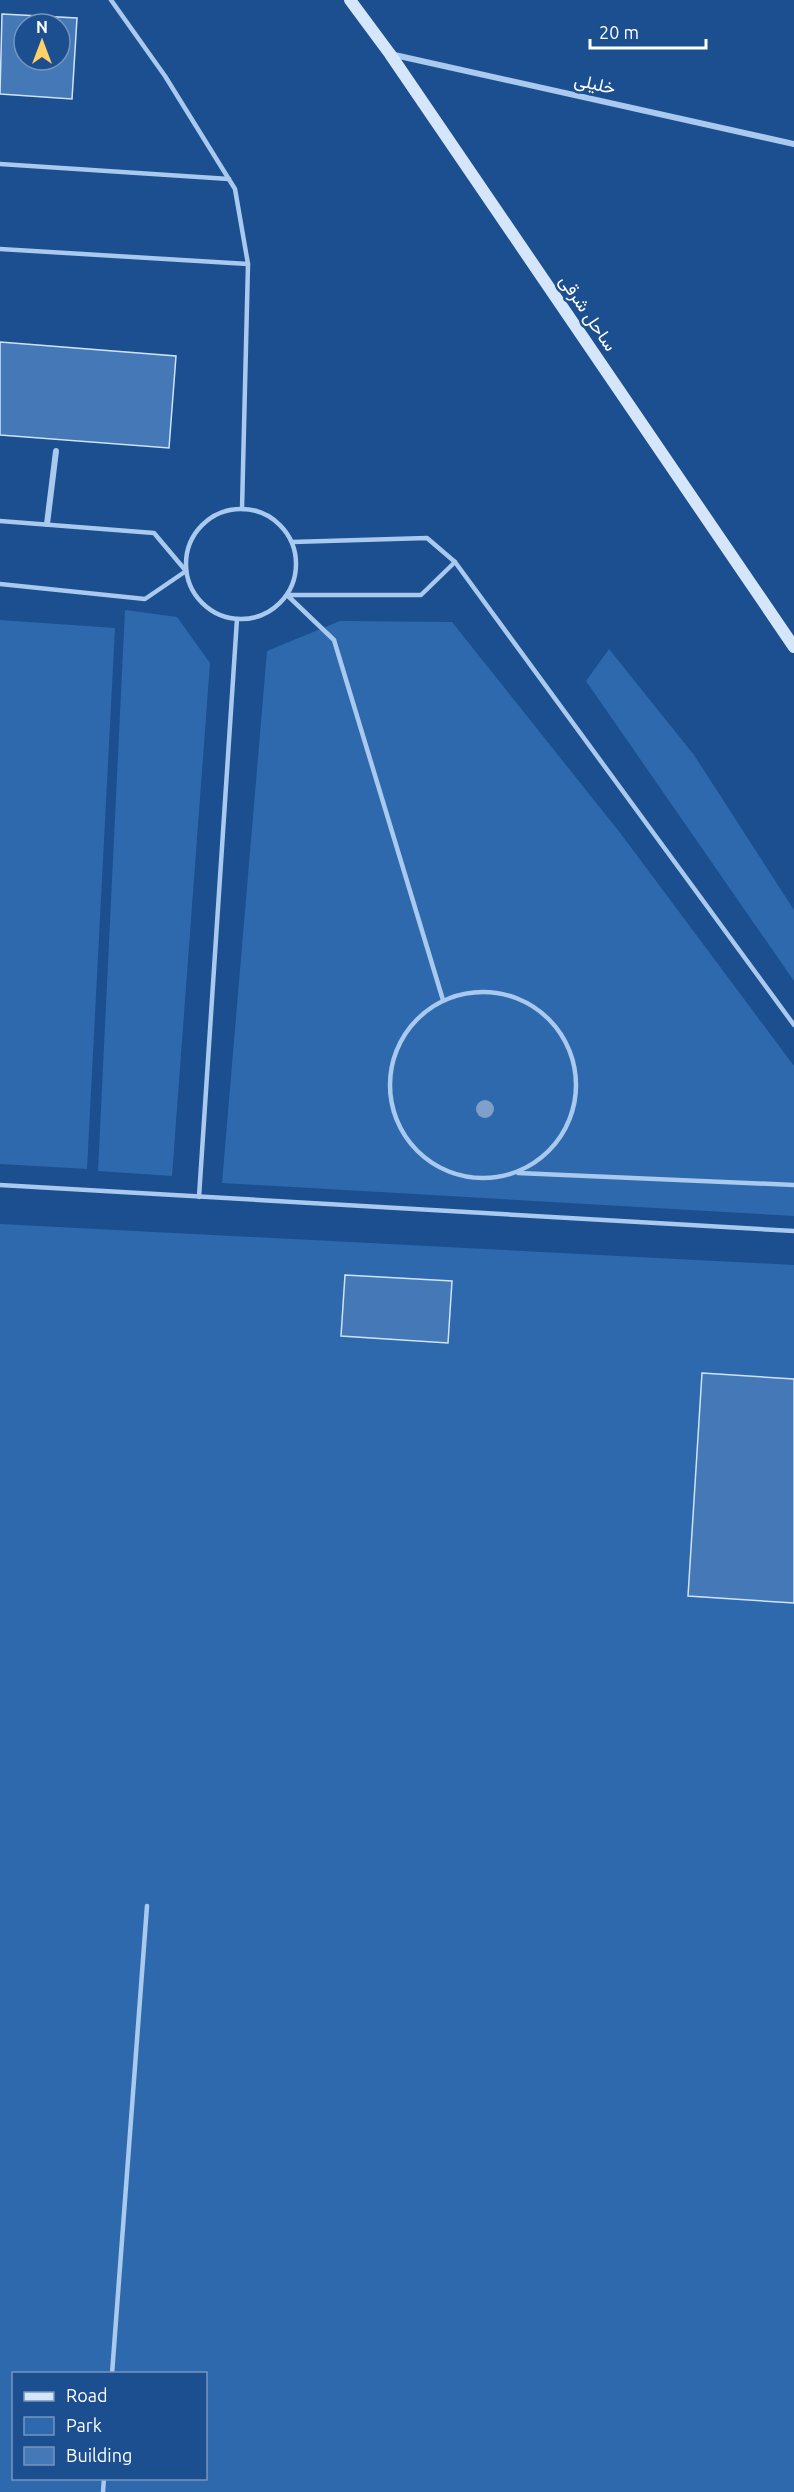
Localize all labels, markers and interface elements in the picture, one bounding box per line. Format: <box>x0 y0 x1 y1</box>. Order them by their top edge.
north arrow <box>12 12 72 72</box>
scale bar <box>590 12 706 50</box>
text: N <box>36 18 48 36</box>
text: 20 m <box>599 22 639 42</box>
street label: خلیلی <box>572 69 618 99</box>
street label: ساحل شرقی <box>555 271 621 355</box>
legend <box>12 2372 207 2480</box>
text: Road <box>66 2385 108 2405</box>
text: Park <box>66 2415 102 2435</box>
text: Building <box>66 2445 132 2465</box>

